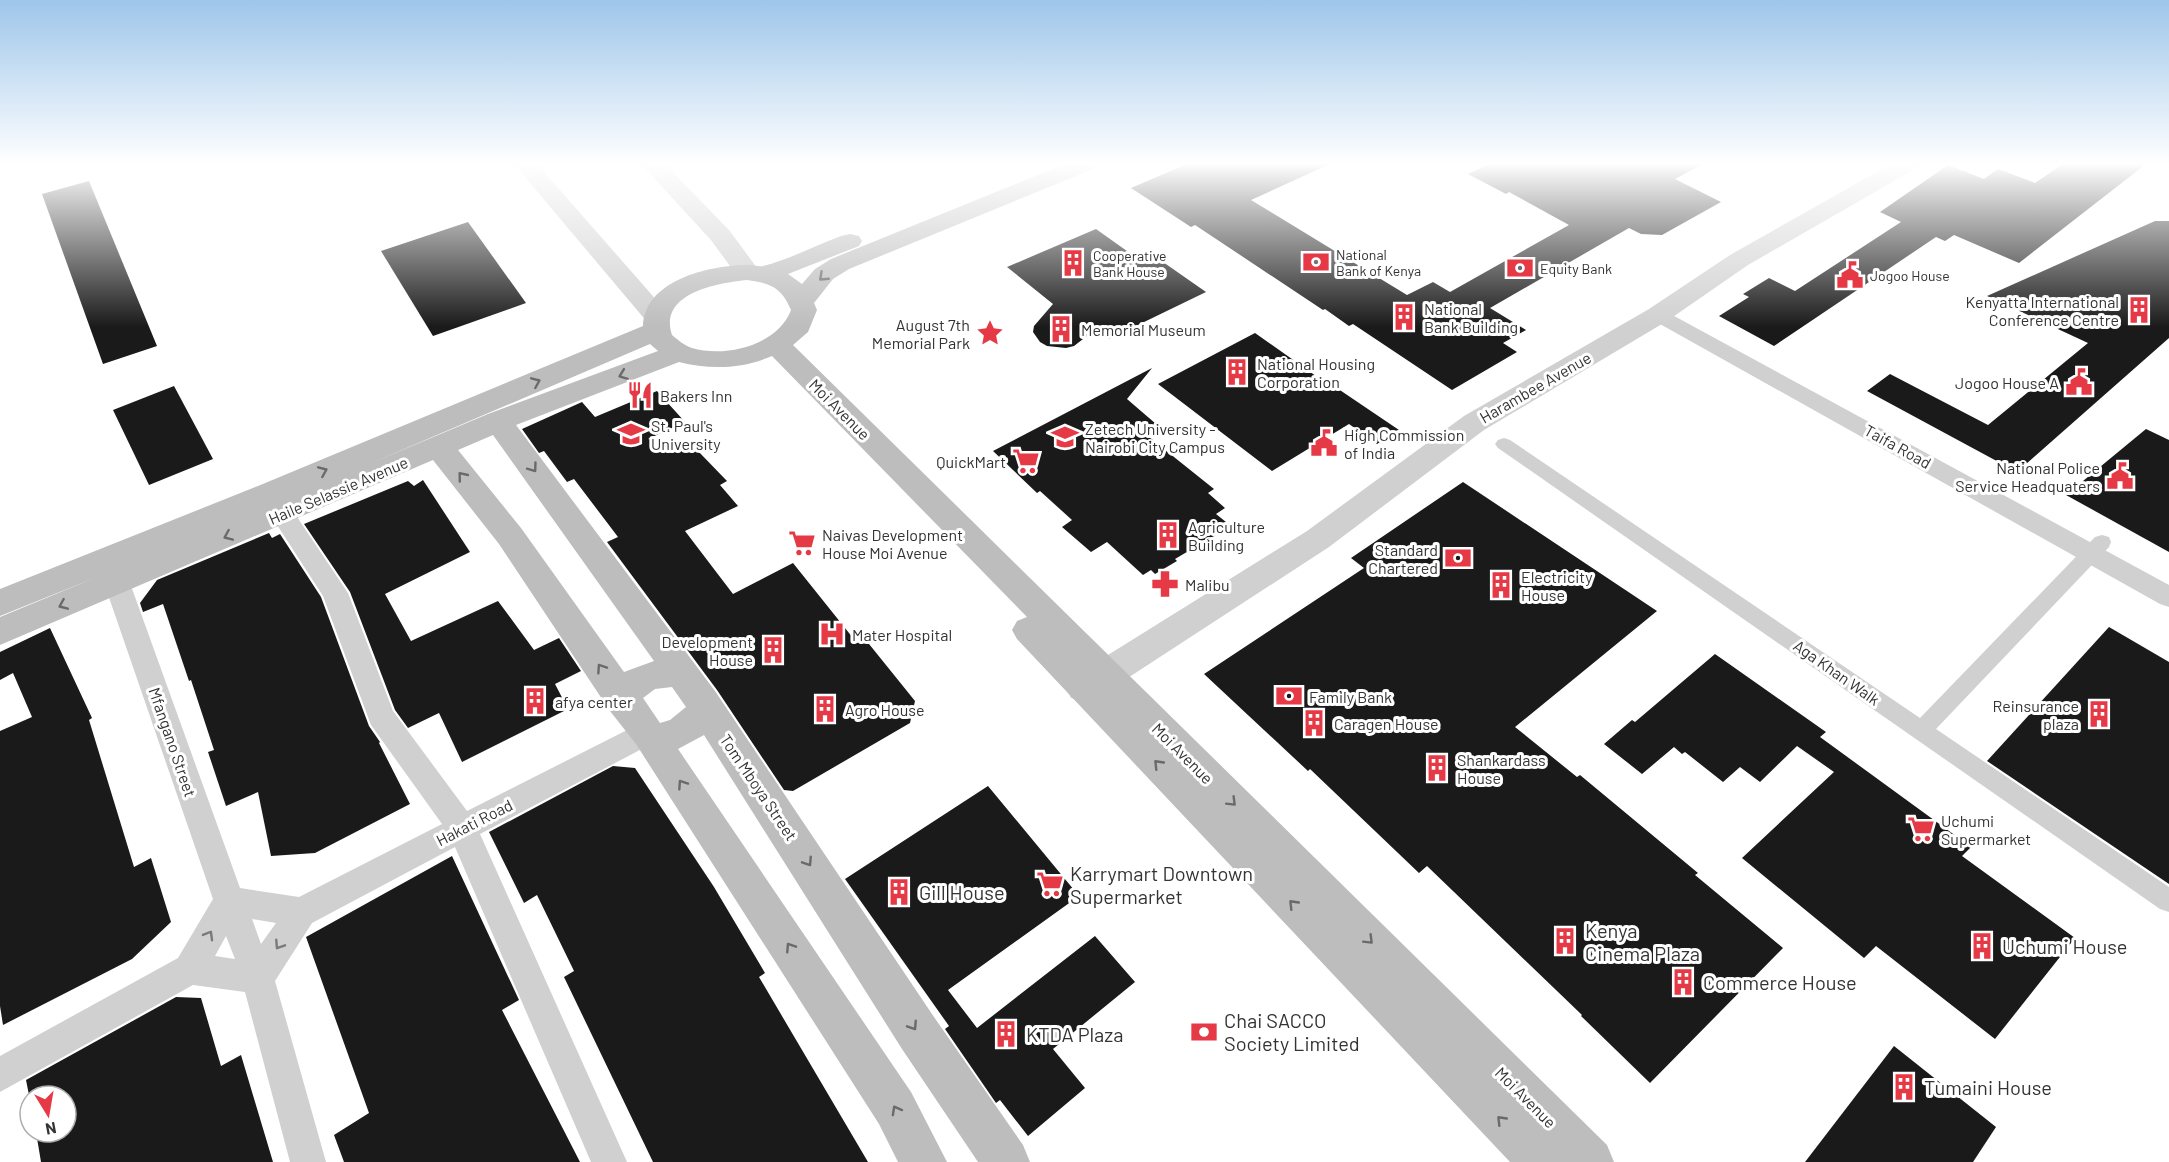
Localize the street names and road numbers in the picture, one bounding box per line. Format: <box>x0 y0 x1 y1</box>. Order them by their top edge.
street label: Harambee Avenue <box>1476 347 1594 427</box>
street label: Moi Avenue <box>806 375 874 443</box>
street label: Taifa Road <box>1861 420 1935 472</box>
street label: Haile Selassie Avenue <box>265 452 411 528</box>
street label: Aga Khan Walk <box>1790 635 1884 709</box>
street label: Mfangano Street <box>145 685 201 799</box>
street label: Moi Avenue <box>1149 719 1217 787</box>
street label: Tom Mboya Street <box>716 730 802 844</box>
street label: Hakati Road <box>433 795 515 849</box>
street label: Moi Avenue <box>1492 1063 1560 1131</box>

